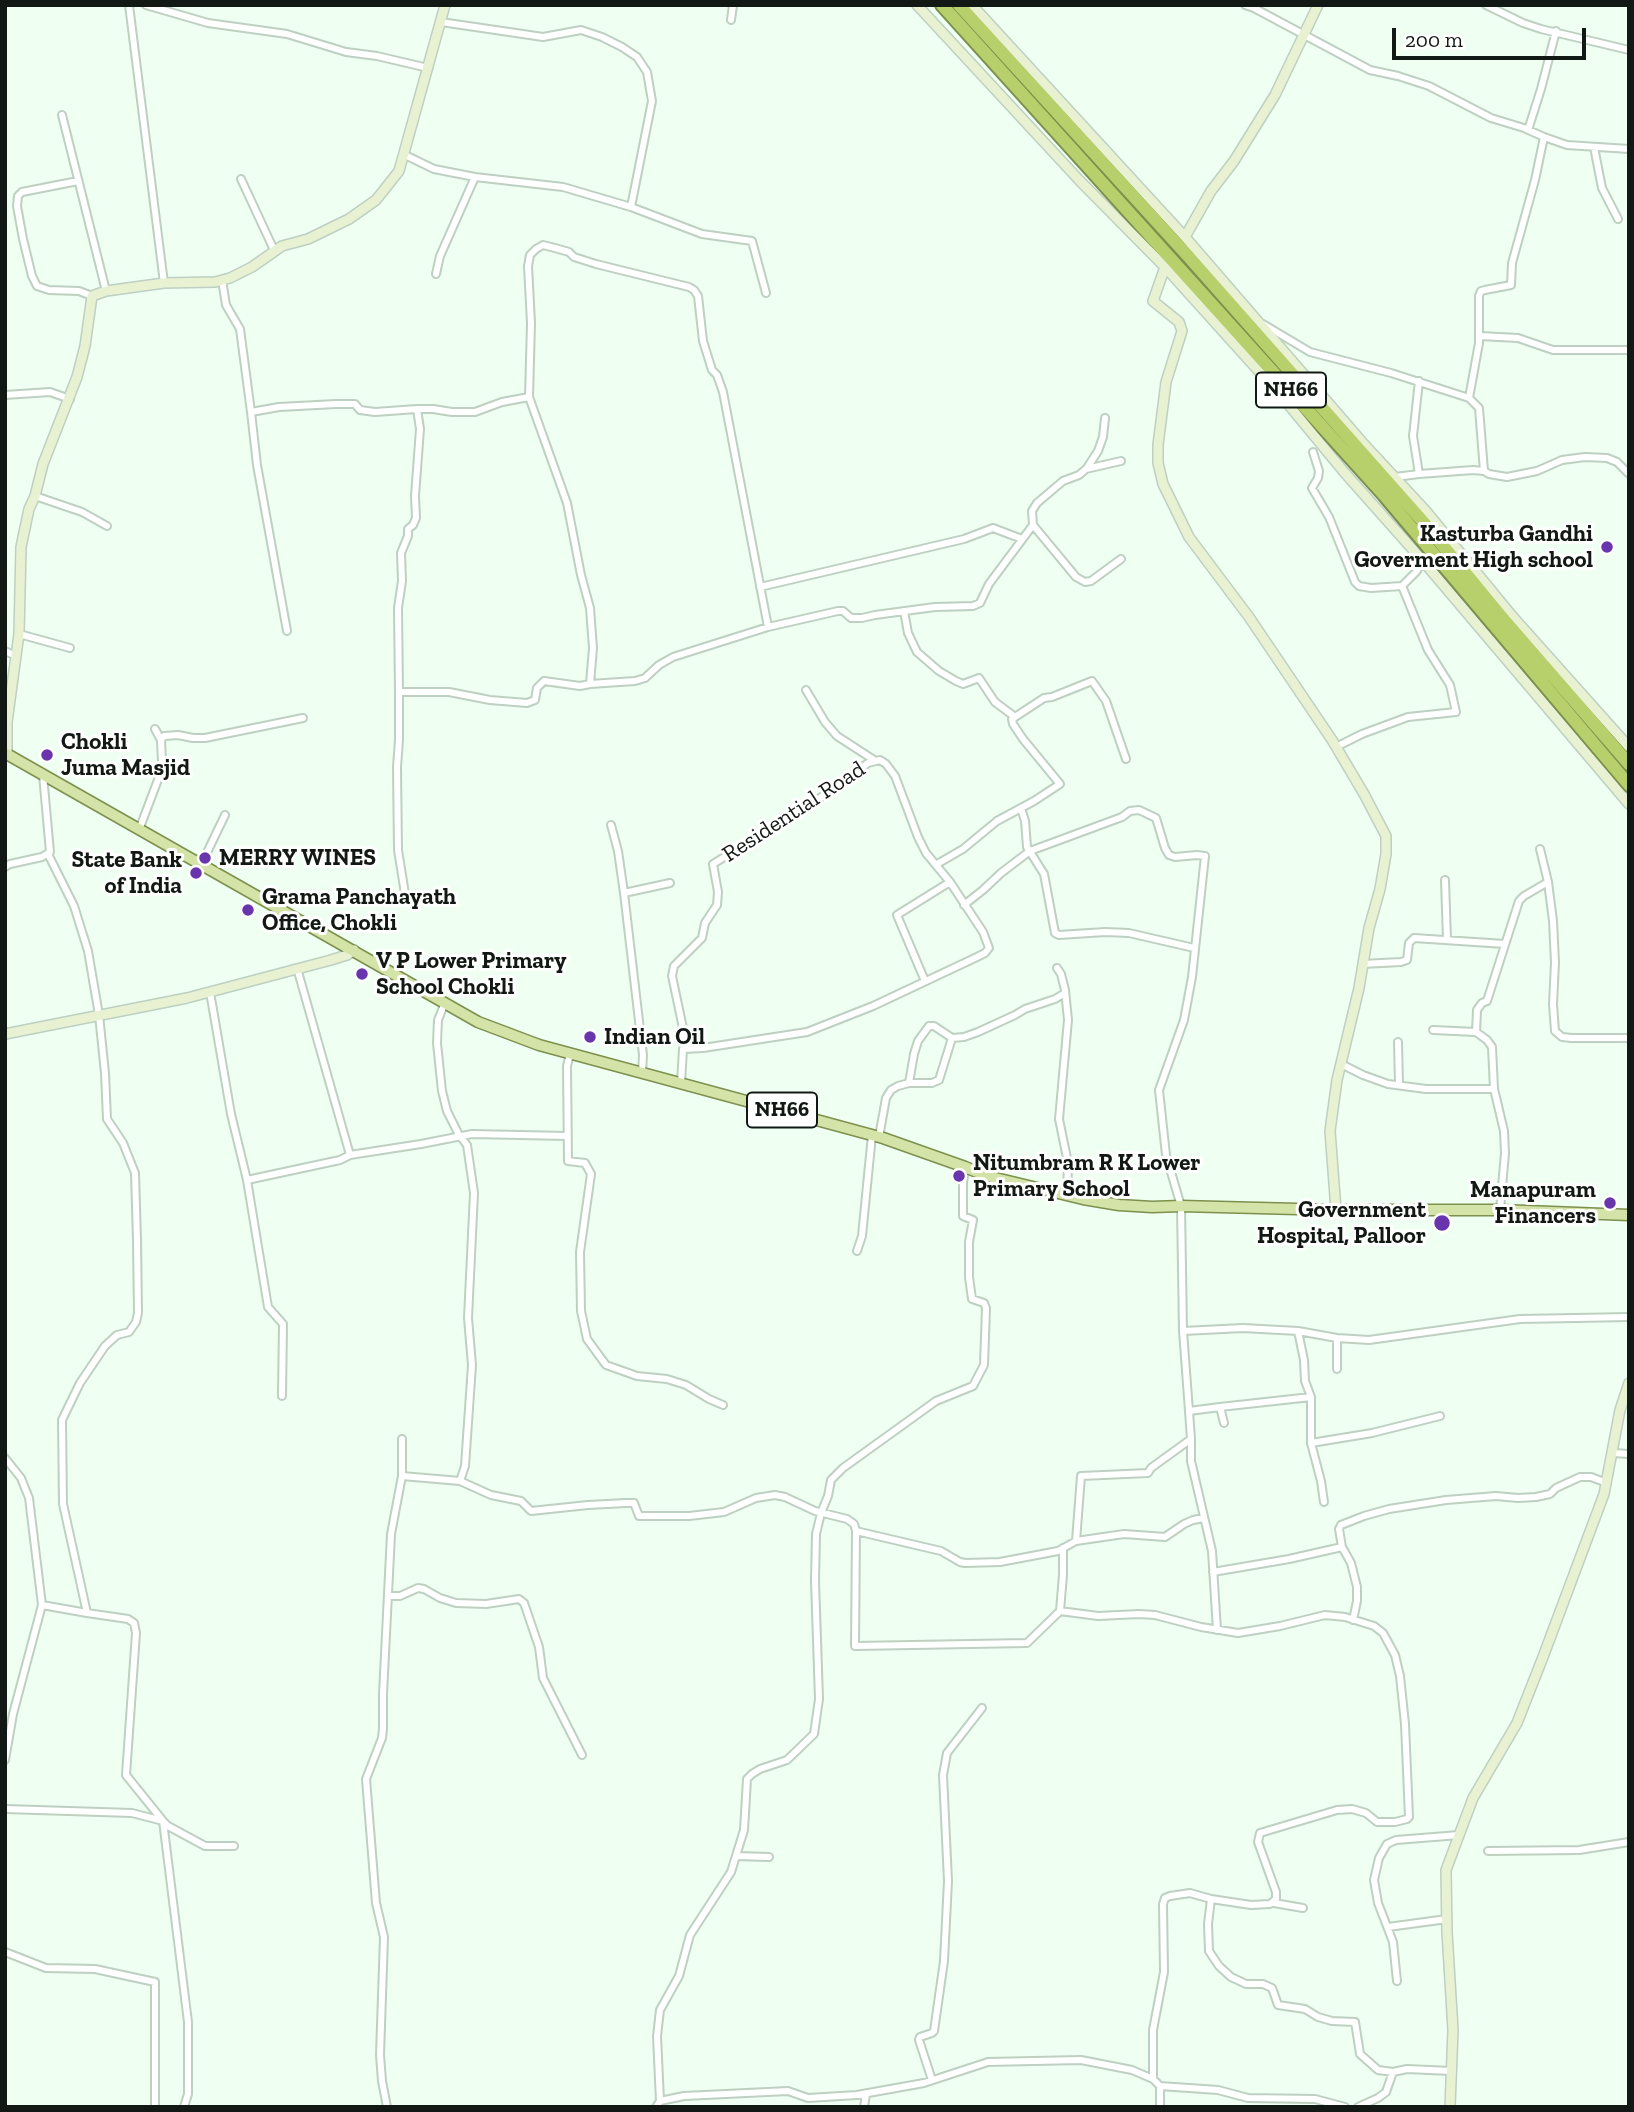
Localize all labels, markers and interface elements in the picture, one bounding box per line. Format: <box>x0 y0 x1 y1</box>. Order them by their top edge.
scale bar <box>1396 14 1590 58</box>
text: 200 m <box>1405 27 1463 52</box>
road number: NH66 <box>1256 372 1326 408</box>
place label: Kasturba Gandhi Goverment High school <box>1354 520 1593 574</box>
marker: Kasturba Gandhi Goverment High school <box>1599 539 1615 555</box>
place label: Chokli Juma Masjid <box>61 728 190 782</box>
marker: Chokli Juma Masjid <box>39 747 55 763</box>
street label: Residential Road <box>717 756 871 868</box>
place label: MERRY WINES <box>219 844 376 872</box>
place label: State Bank of India <box>72 846 182 900</box>
marker: MERRY WINES <box>197 850 213 866</box>
marker: State Bank of India <box>188 865 204 881</box>
place label: Grama Panchayath Office, Chokli <box>262 883 456 937</box>
marker: Grama Panchayath Office, Chokli <box>240 902 256 918</box>
place label: V P Lower Primary School Chokli <box>376 947 566 1001</box>
marker: V P Lower Primary School Chokli <box>354 966 370 982</box>
place label: Indian Oil <box>604 1023 705 1051</box>
marker: Indian Oil <box>582 1029 598 1045</box>
road number: NH66 <box>747 1092 817 1128</box>
place label: Nitumbram R K Lower Primary School <box>973 1149 1200 1203</box>
marker: Nitumbram R K Lower Primary School <box>951 1168 967 1184</box>
place label: Manapuram Financers <box>1470 1176 1596 1230</box>
marker: Manapuram Financers <box>1602 1195 1618 1211</box>
place label: Government Hospital, Palloor <box>1257 1196 1426 1250</box>
marker: Government Hospital, Palloor <box>1432 1213 1452 1233</box>

